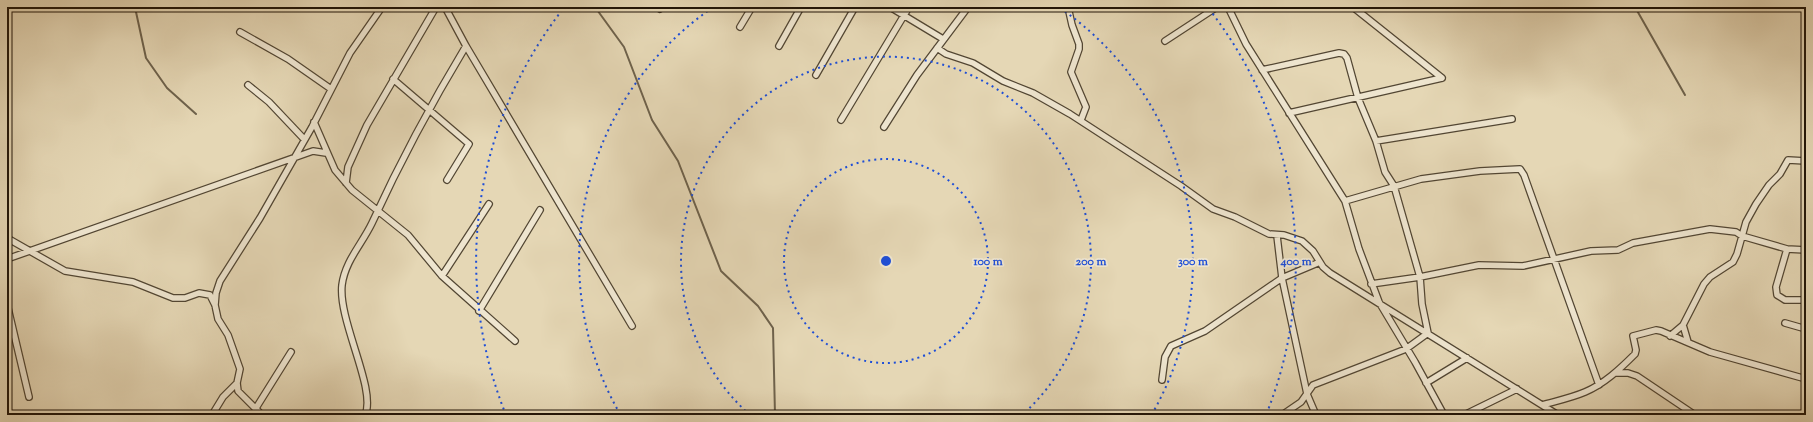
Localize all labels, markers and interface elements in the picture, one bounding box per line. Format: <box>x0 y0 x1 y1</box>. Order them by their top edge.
text: 100 m <box>972 253 1003 271</box>
text: 200 m <box>1076 253 1106 271</box>
text: 300 m <box>1178 253 1208 271</box>
text: 400 m <box>1279 253 1312 271</box>
centre of rings <box>879 254 893 268</box>

